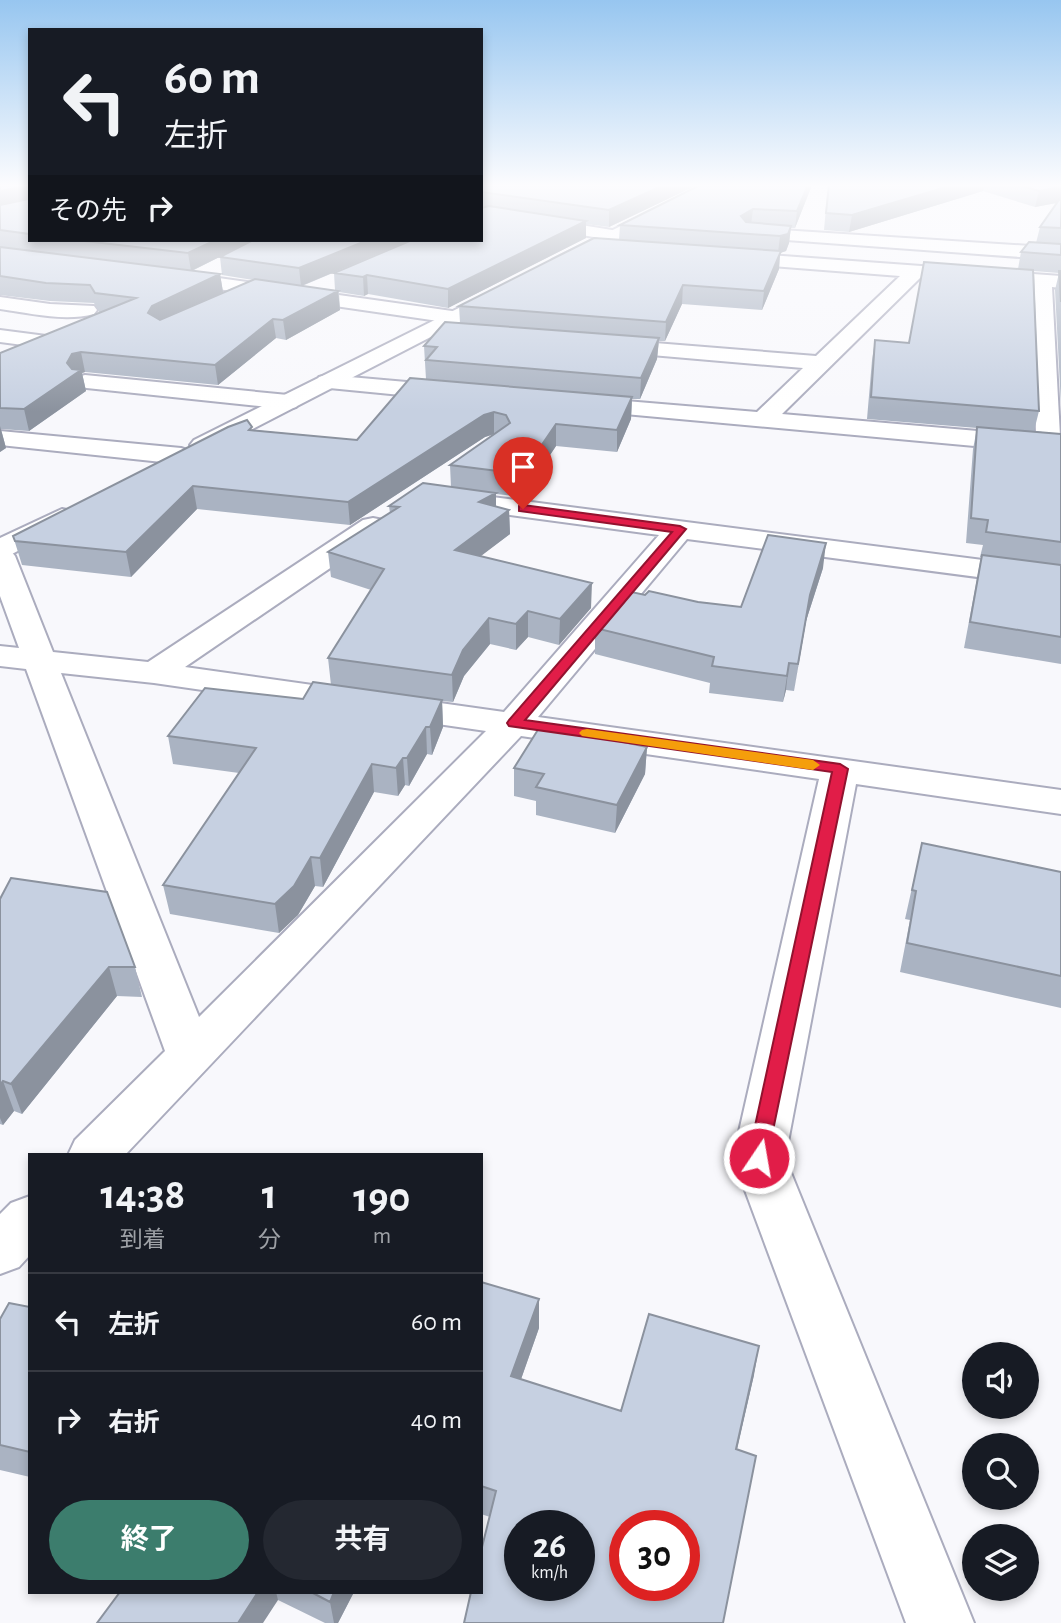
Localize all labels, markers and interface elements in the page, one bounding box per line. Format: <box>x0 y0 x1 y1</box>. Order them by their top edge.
text: 60 m <box>164 54 260 103</box>
icon: left <box>49 56 140 147</box>
text: 左折 <box>164 120 228 152</box>
icon: right <box>141 189 179 227</box>
text: その先 <box>49 198 127 224</box>
pin <box>493 437 553 509</box>
icon: arrive <box>504 448 542 486</box>
position arrow <box>722 1121 796 1195</box>
text: 14:38 <box>101 1174 185 1216</box>
text: 1 <box>262 1174 277 1216</box>
text: 190 <box>353 1177 410 1219</box>
text: m <box>373 1225 391 1248</box>
text: 到着 <box>120 1229 166 1252</box>
text: 分 <box>258 1229 281 1252</box>
icon: left <box>49 1303 87 1341</box>
text: 60 m <box>411 1309 462 1335</box>
text: 左折 <box>108 1312 160 1338</box>
map controls <box>962 1342 1039 1601</box>
button: sound <box>962 1342 1039 1419</box>
icon: right <box>49 1401 87 1439</box>
text: 40 m <box>411 1407 462 1433</box>
text: 右折 <box>108 1410 160 1436</box>
button: search <box>962 1433 1039 1510</box>
button: 終了 <box>49 1500 249 1580</box>
button: 共有 <box>263 1500 462 1580</box>
speed limit sign: 30 <box>609 1510 700 1601</box>
button: layers <box>962 1524 1039 1601</box>
text: 26 <box>533 1529 566 1564</box>
text: km/h <box>531 1564 568 1582</box>

